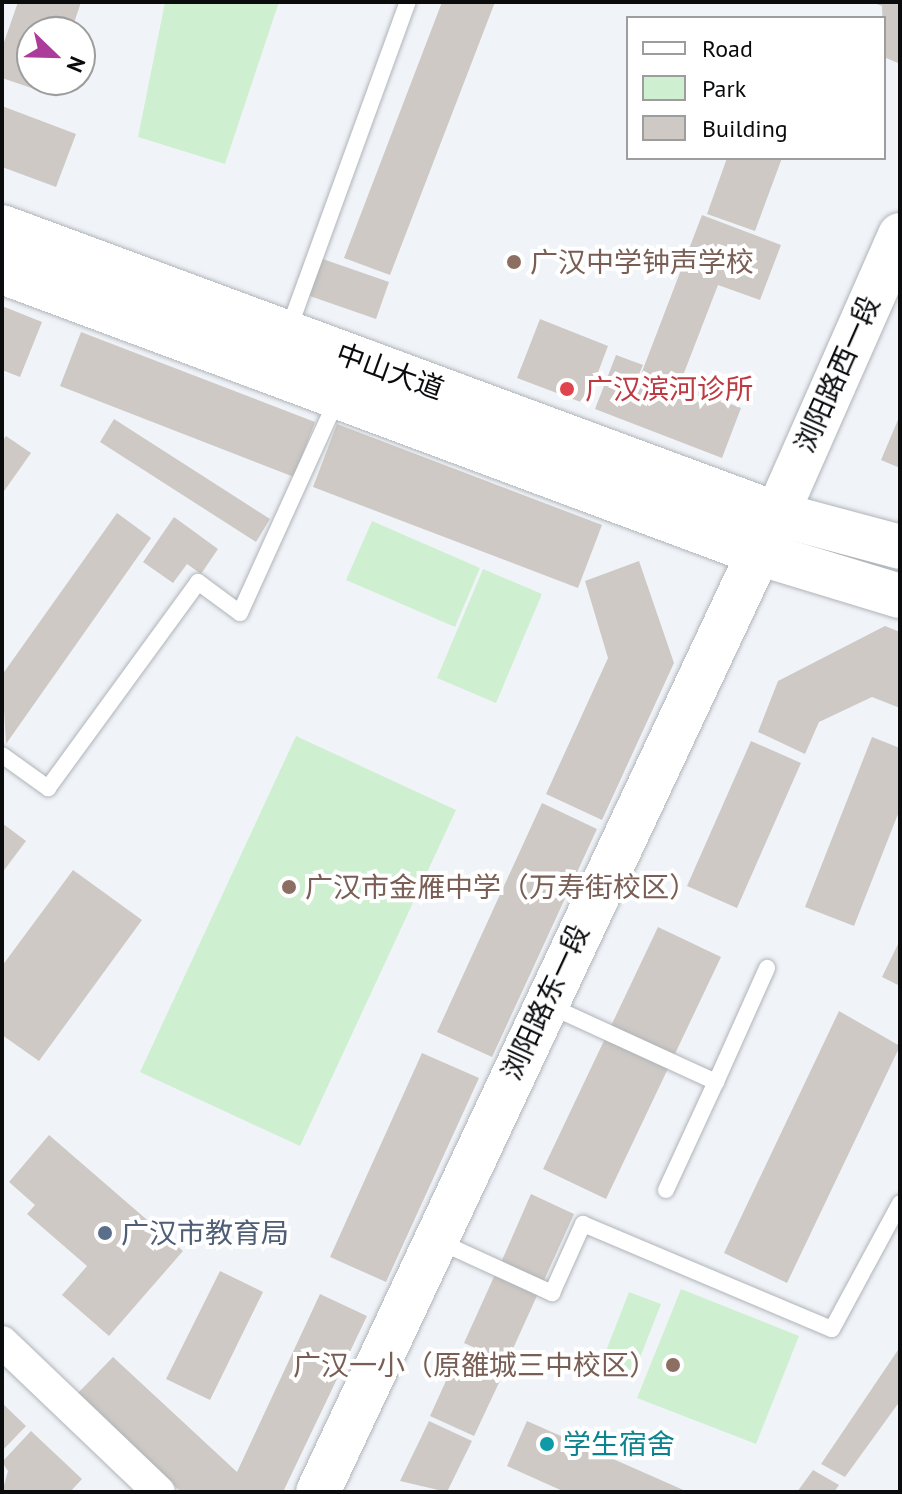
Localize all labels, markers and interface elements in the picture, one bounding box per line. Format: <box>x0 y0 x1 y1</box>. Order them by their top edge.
north arrow <box>16 16 96 96</box>
legend <box>626 16 886 160</box>
text: Road <box>702 33 753 64</box>
text: N <box>61 52 92 77</box>
text: Park <box>702 73 746 104</box>
text: Building <box>702 113 788 144</box>
place label: 广汉中学钟声学校 <box>530 245 754 279</box>
marker: 广汉中学钟声学校 <box>505 253 523 271</box>
street label: 浏阳路西一段 <box>787 290 887 458</box>
street label: 中山大道 <box>332 336 448 406</box>
place label: 广汉滨河诊所 <box>585 372 753 406</box>
marker: 广汉滨河诊所 <box>556 378 578 400</box>
place label: 广汉市金雁中学（万寿街校区） <box>305 870 697 904</box>
marker: 广汉市金雁中学（万寿街校区） <box>280 878 298 896</box>
street label: 浏阳路东一段 <box>494 919 596 1085</box>
place label: 广汉市教育局 <box>121 1216 289 1250</box>
marker: 广汉市教育局 <box>96 1224 114 1242</box>
place label: 广汉一小（原雒城三中校区） <box>293 1348 657 1382</box>
marker: 广汉一小（原雒城三中校区） <box>664 1356 682 1374</box>
place label: 学生宿舍 <box>563 1427 675 1461</box>
marker: 学生宿舍 <box>538 1435 556 1453</box>

